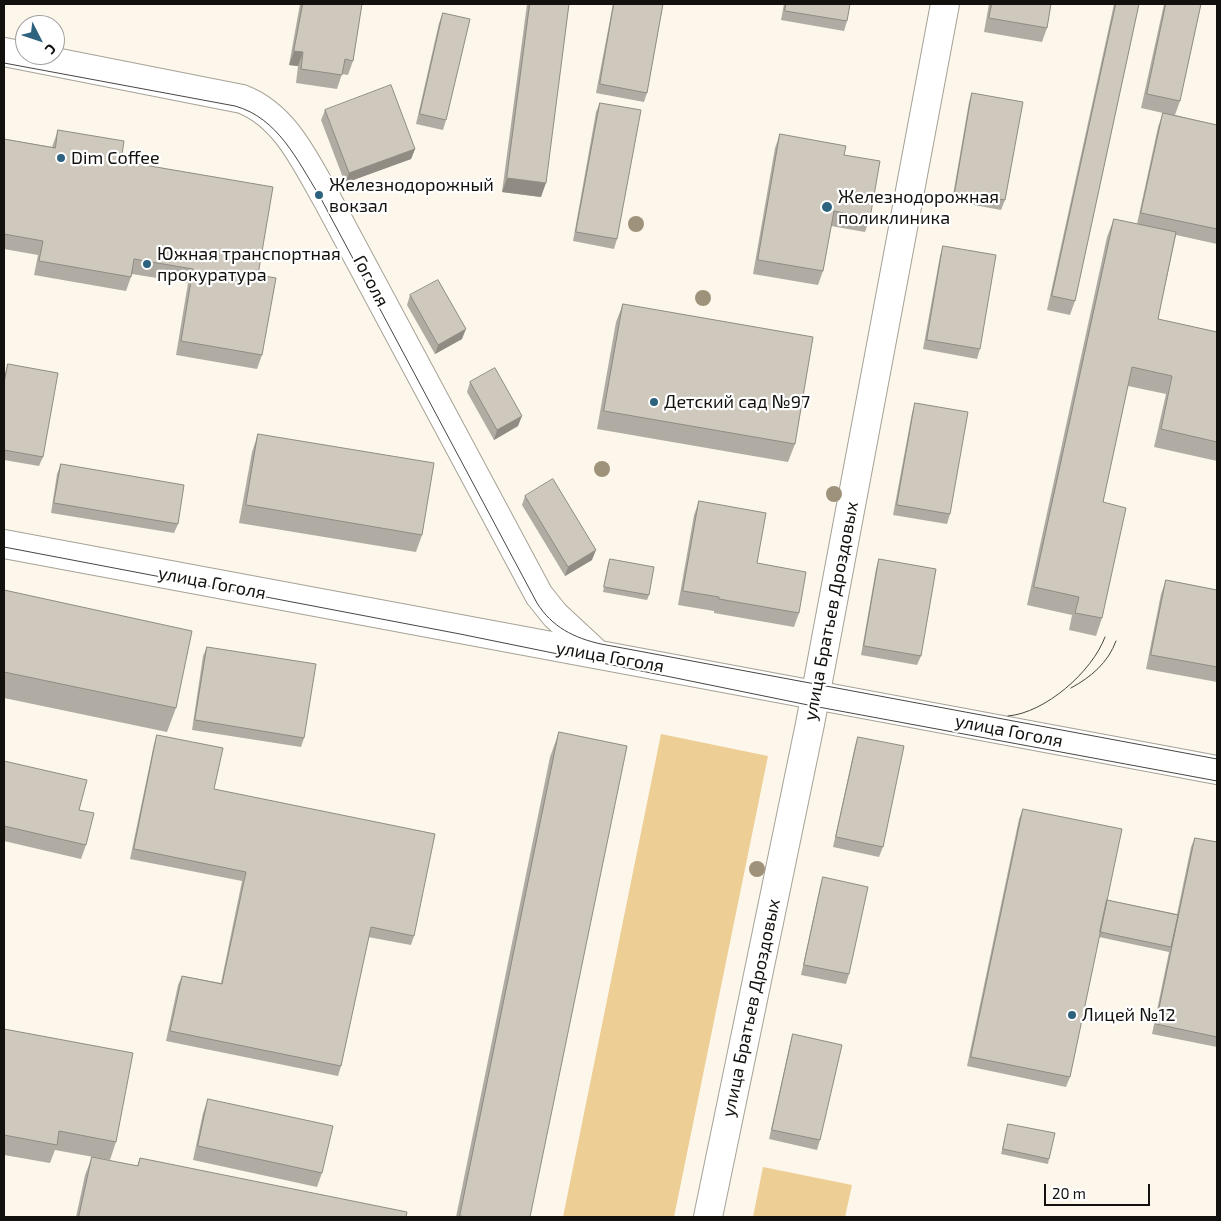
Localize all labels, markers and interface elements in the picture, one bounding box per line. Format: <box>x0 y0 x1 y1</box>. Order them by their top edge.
north arrow <box>15 15 65 65</box>
text: С <box>42 41 60 58</box>
place label: Dim Coffee <box>71 147 160 169</box>
marker: Dim Coffee <box>55 152 67 164</box>
place label: Железнодорожный вокзал <box>329 174 494 216</box>
place label: Железнодорожная поликлиника <box>838 186 999 228</box>
marker: Железнодорожный вокзал <box>313 189 325 201</box>
marker: Железнодорожная поликлиника <box>820 200 834 214</box>
place label: Южная транспортная прокуратура <box>157 243 341 286</box>
street label: Гоголя <box>349 252 393 310</box>
marker: Южная транспортная прокуратура <box>141 258 153 270</box>
place label: Детский сад №97 <box>664 391 810 413</box>
marker: Детский сад №97 <box>648 396 660 408</box>
street label: улица Братьев Дроздовых <box>799 500 863 722</box>
street label: улица Гоголя <box>156 562 268 604</box>
street label: улица Гоголя <box>554 637 666 677</box>
street label: улица Гоголя <box>953 710 1065 752</box>
street label: улица Братьев Дроздовых <box>717 897 785 1119</box>
place label: Лицей №12 <box>1082 1004 1176 1026</box>
marker: Лицей №12 <box>1066 1009 1078 1021</box>
scale bar <box>1046 1174 1152 1206</box>
text: 20 m <box>1052 1184 1086 1202</box>

